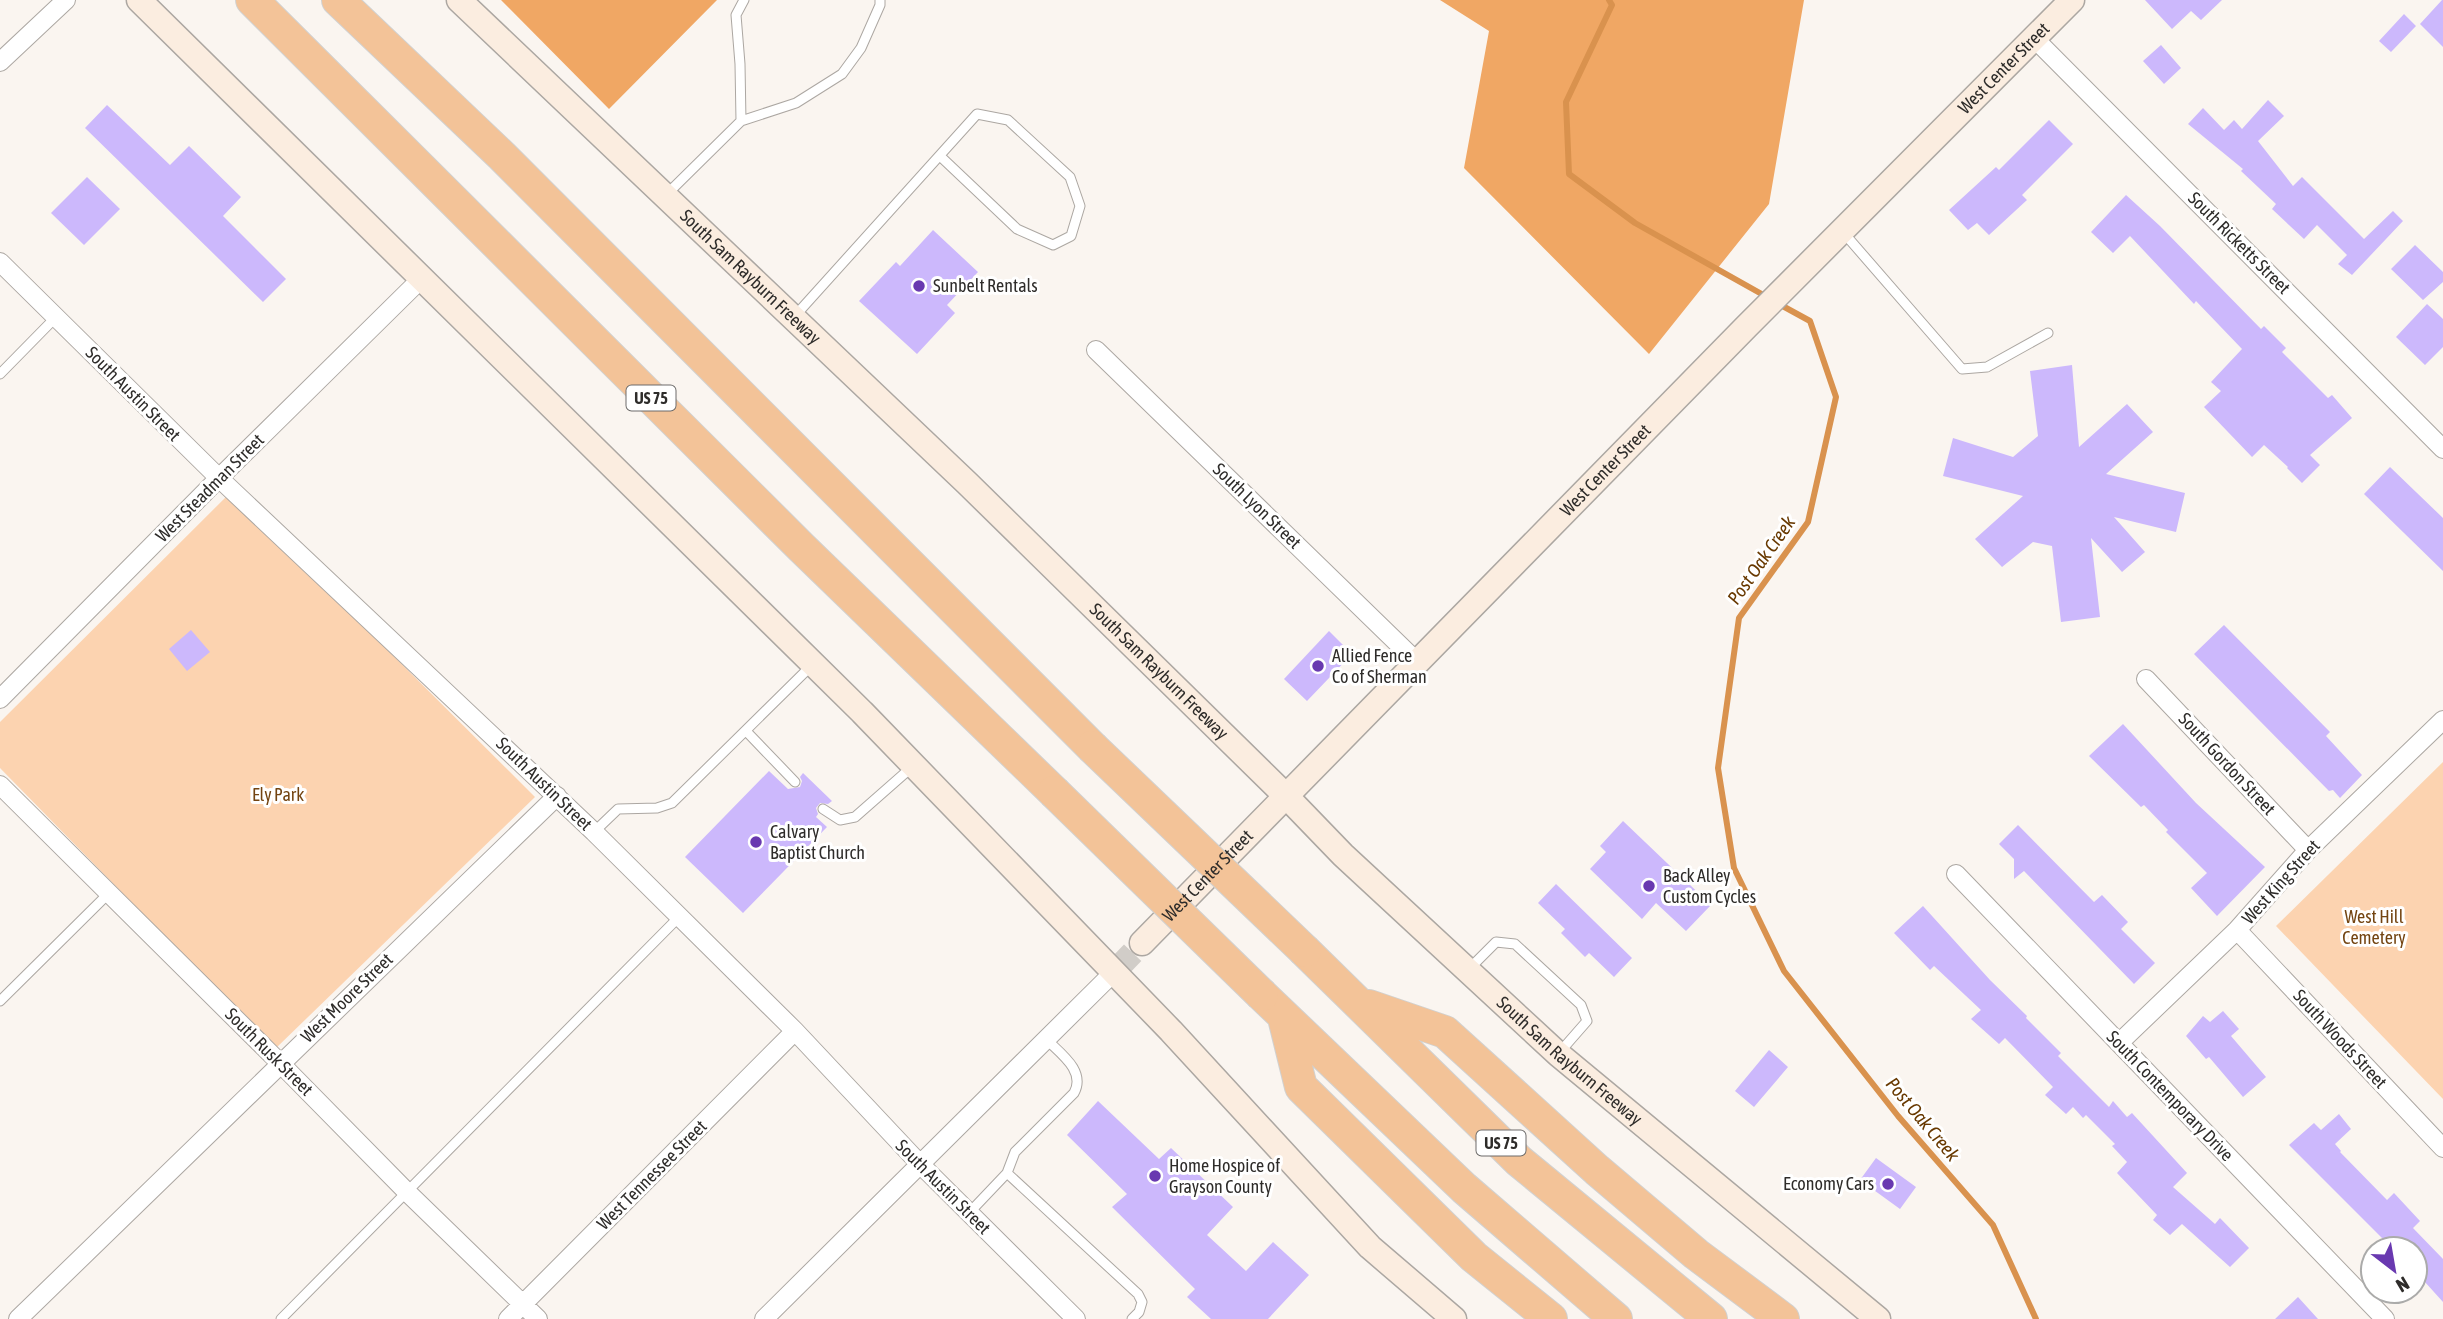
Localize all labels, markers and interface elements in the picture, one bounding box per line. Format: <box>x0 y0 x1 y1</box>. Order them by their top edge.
street label: West Center Street <box>1954 18 2053 118</box>
street label: South Ricketts Street <box>2184 187 2295 298</box>
street label: South Sam Rayburn Freeway <box>676 205 825 348</box>
place label: Sunbelt Rentals <box>933 275 1038 296</box>
marker: Sunbelt Rentals <box>911 278 927 294</box>
street label: South Austin Street <box>82 342 185 445</box>
road number: US 75 <box>626 386 676 410</box>
street label: West Center Street <box>1556 420 1655 520</box>
street label: West Steadman Street <box>151 429 268 546</box>
street label: South Lyon Street <box>1209 459 1306 553</box>
water label: Post Oak Creek <box>1723 511 1800 608</box>
street label: South Sam Rayburn Freeway <box>1086 599 1233 744</box>
place label: Allied Fence Co of Sherman <box>1332 645 1427 687</box>
marker: Allied Fence Co of Sherman <box>1310 658 1326 674</box>
street label: South Gordon Street <box>2175 708 2280 819</box>
street label: South Austin Street <box>492 733 597 835</box>
park label: Ely Park <box>252 784 304 805</box>
place label: Calvary Baptist Church <box>770 821 865 863</box>
street label: West Center Street <box>1158 825 1257 926</box>
marker: Calvary Baptist Church <box>748 834 764 850</box>
street label: West King Street <box>2237 835 2324 928</box>
place label: Back Alley Custom Cycles <box>1663 865 1756 907</box>
marker: Back Alley Custom Cycles <box>1641 878 1657 894</box>
park label: West Hill Cemetery <box>2342 906 2406 948</box>
street label: West Moore Street <box>297 949 397 1047</box>
street label: South Woods Street <box>2289 985 2391 1092</box>
street label: South Sam Rayburn Freeway <box>1493 992 1647 1129</box>
street label: South Rusk Street <box>221 1004 317 1100</box>
street label: South Contemporary Drive <box>2103 1026 2238 1165</box>
water label: Post Oak Creek <box>1882 1073 1965 1166</box>
street label: West Tennessee Street <box>593 1116 711 1234</box>
road number: US 75 <box>1476 1130 1526 1156</box>
street label: South Austin Street <box>892 1135 995 1238</box>
place label: Home Hospice of Grayson County <box>1169 1155 1280 1197</box>
marker: Home Hospice of Grayson County <box>1147 1168 1163 1184</box>
place label: Economy Cars <box>1783 1173 1874 1194</box>
marker: Economy Cars <box>1880 1176 1896 1192</box>
north arrow <box>2359 1235 2429 1305</box>
text: N <box>2392 1272 2413 1297</box>

